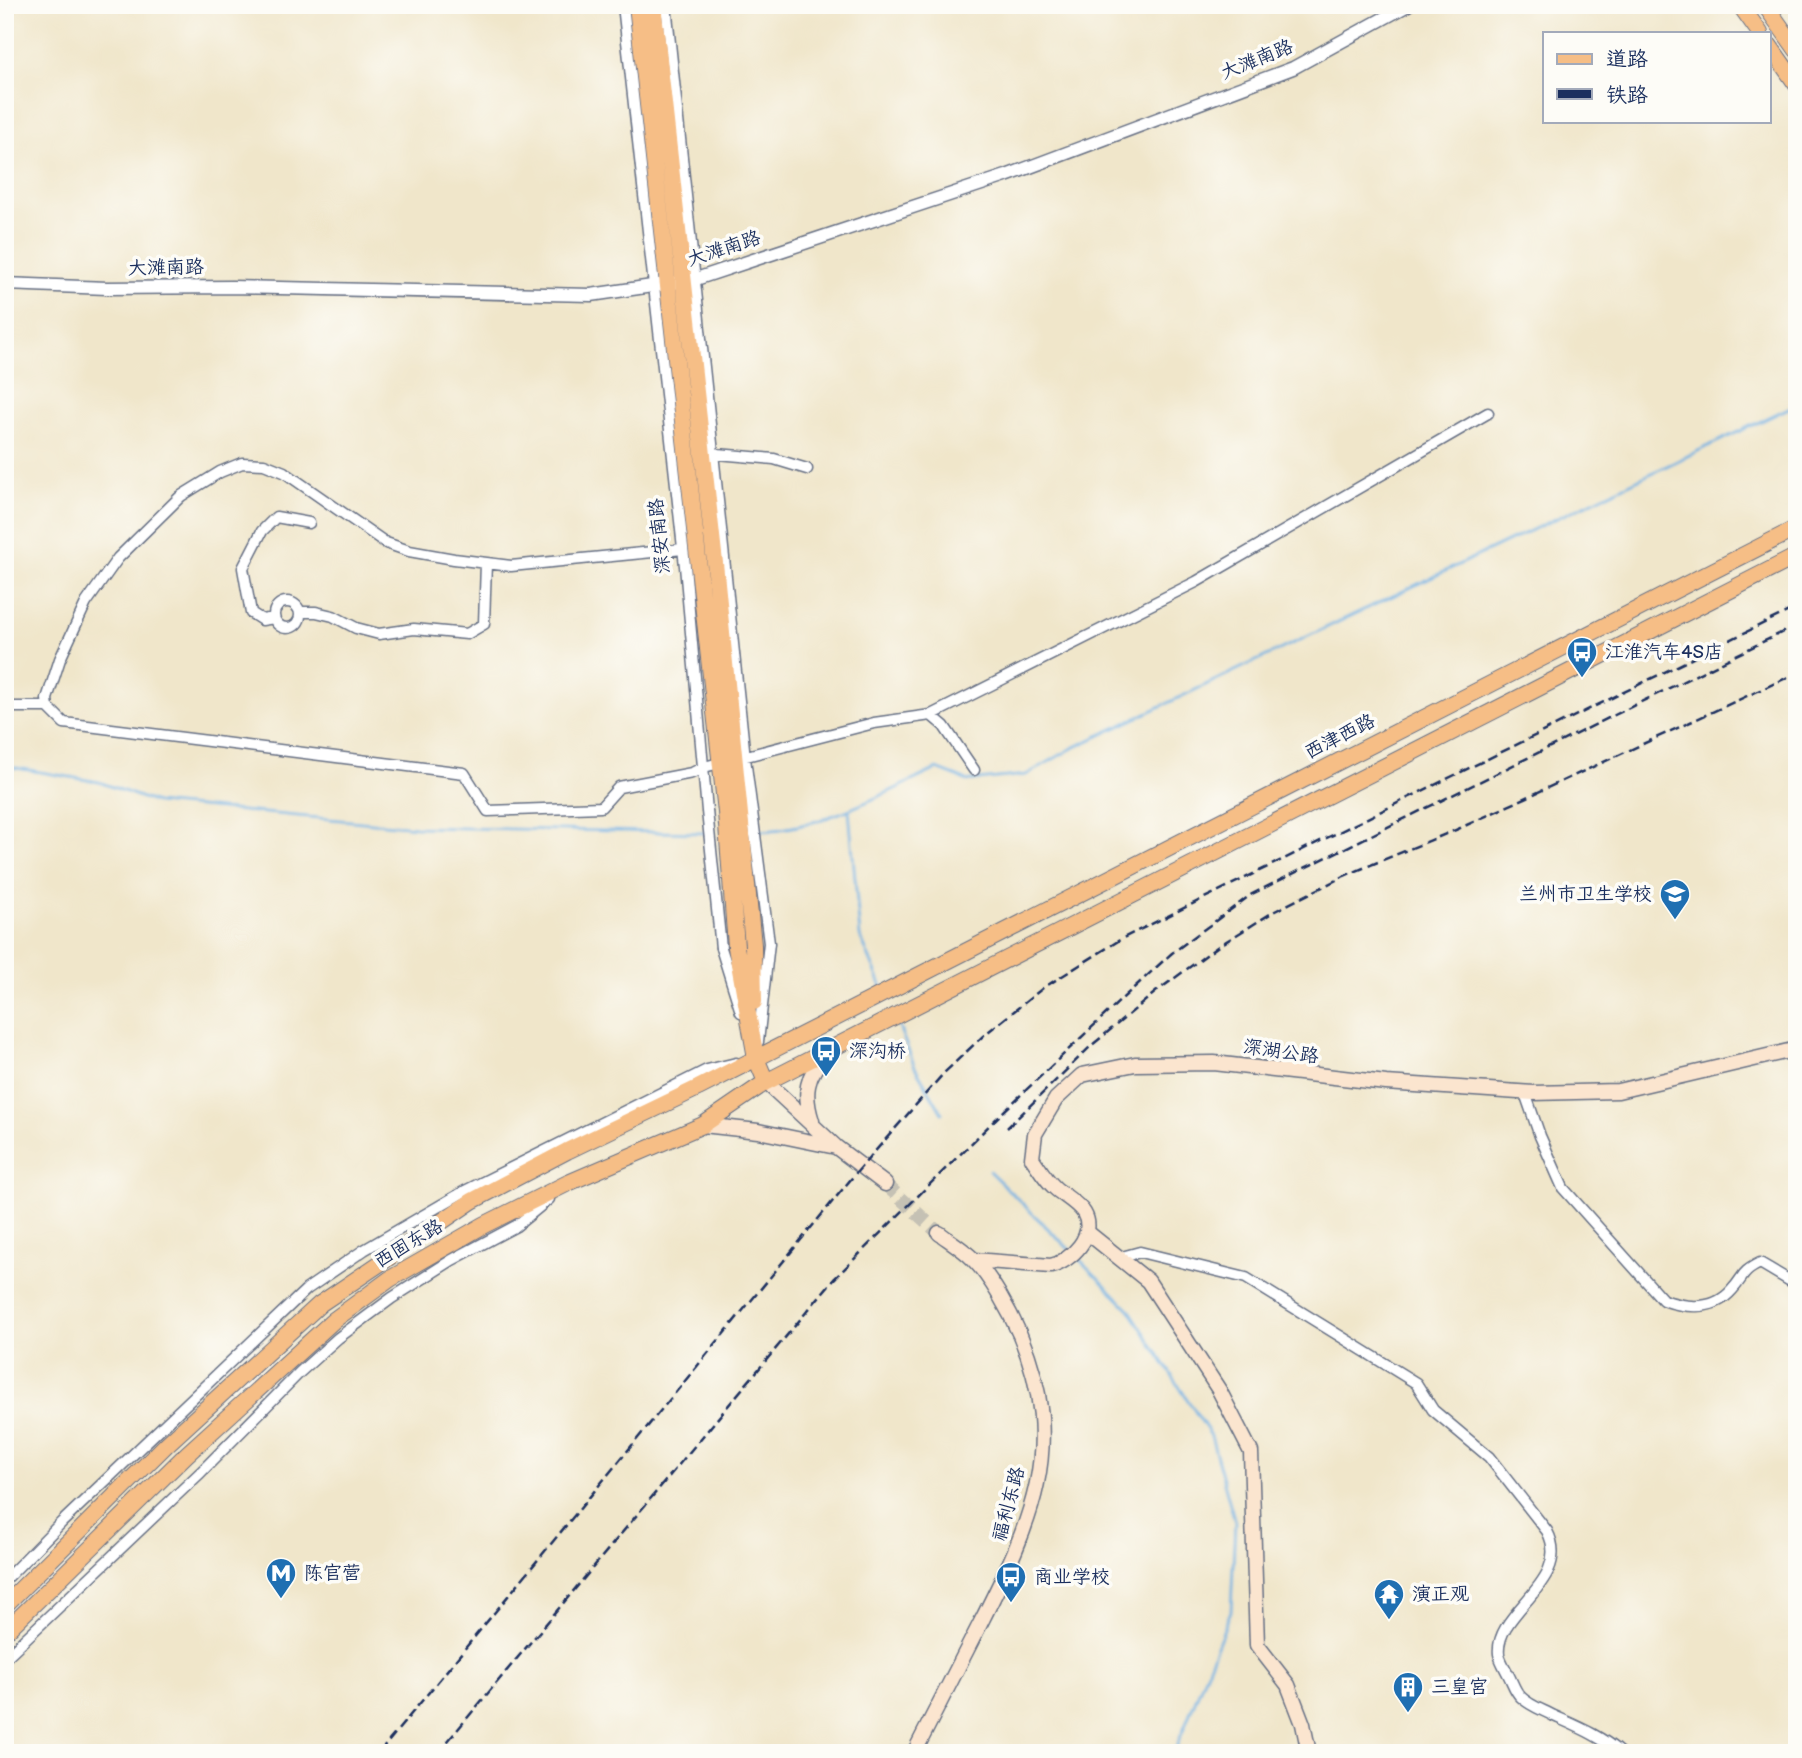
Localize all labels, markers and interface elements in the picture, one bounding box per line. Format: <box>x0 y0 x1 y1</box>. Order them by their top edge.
legend <box>1543 32 1770 122</box>
street label: 大滩南路 <box>1217 35 1297 85</box>
text: 道路 <box>1606 47 1648 72</box>
text: 铁路 <box>1606 83 1648 108</box>
street label: 大滩南路 <box>684 226 764 272</box>
street label: 大滩南路 <box>128 256 204 280</box>
street label: 深安南路 <box>645 497 675 575</box>
bus stop icon: 江淮汽车4S店 <box>1565 635 1599 679</box>
place label: 江淮汽车4S店 <box>1605 641 1723 664</box>
street label: 西津西路 <box>1301 709 1379 765</box>
school or university icon: 兰州市卫生学校 <box>1658 877 1692 921</box>
place label: 兰州市卫生学校 <box>1519 883 1652 906</box>
bus stop icon: 深沟桥 <box>809 1034 843 1078</box>
street label: 深湖公路 <box>1242 1035 1320 1069</box>
place label: 深沟桥 <box>849 1040 906 1063</box>
street label: 西固东路 <box>370 1215 448 1273</box>
street label: 福利东路 <box>988 1464 1030 1544</box>
metro station icon: 陈官营 <box>264 1556 298 1600</box>
bus stop icon: 商业学校 <box>994 1560 1028 1604</box>
place label: 陈官营 <box>304 1562 361 1585</box>
place label: 商业学校 <box>1034 1566 1110 1589</box>
temple icon: 演正观 <box>1372 1577 1406 1621</box>
place label: 演正观 <box>1412 1583 1469 1606</box>
building icon: 三皇宫 <box>1391 1670 1425 1714</box>
place label: 三皇宫 <box>1431 1676 1488 1699</box>

